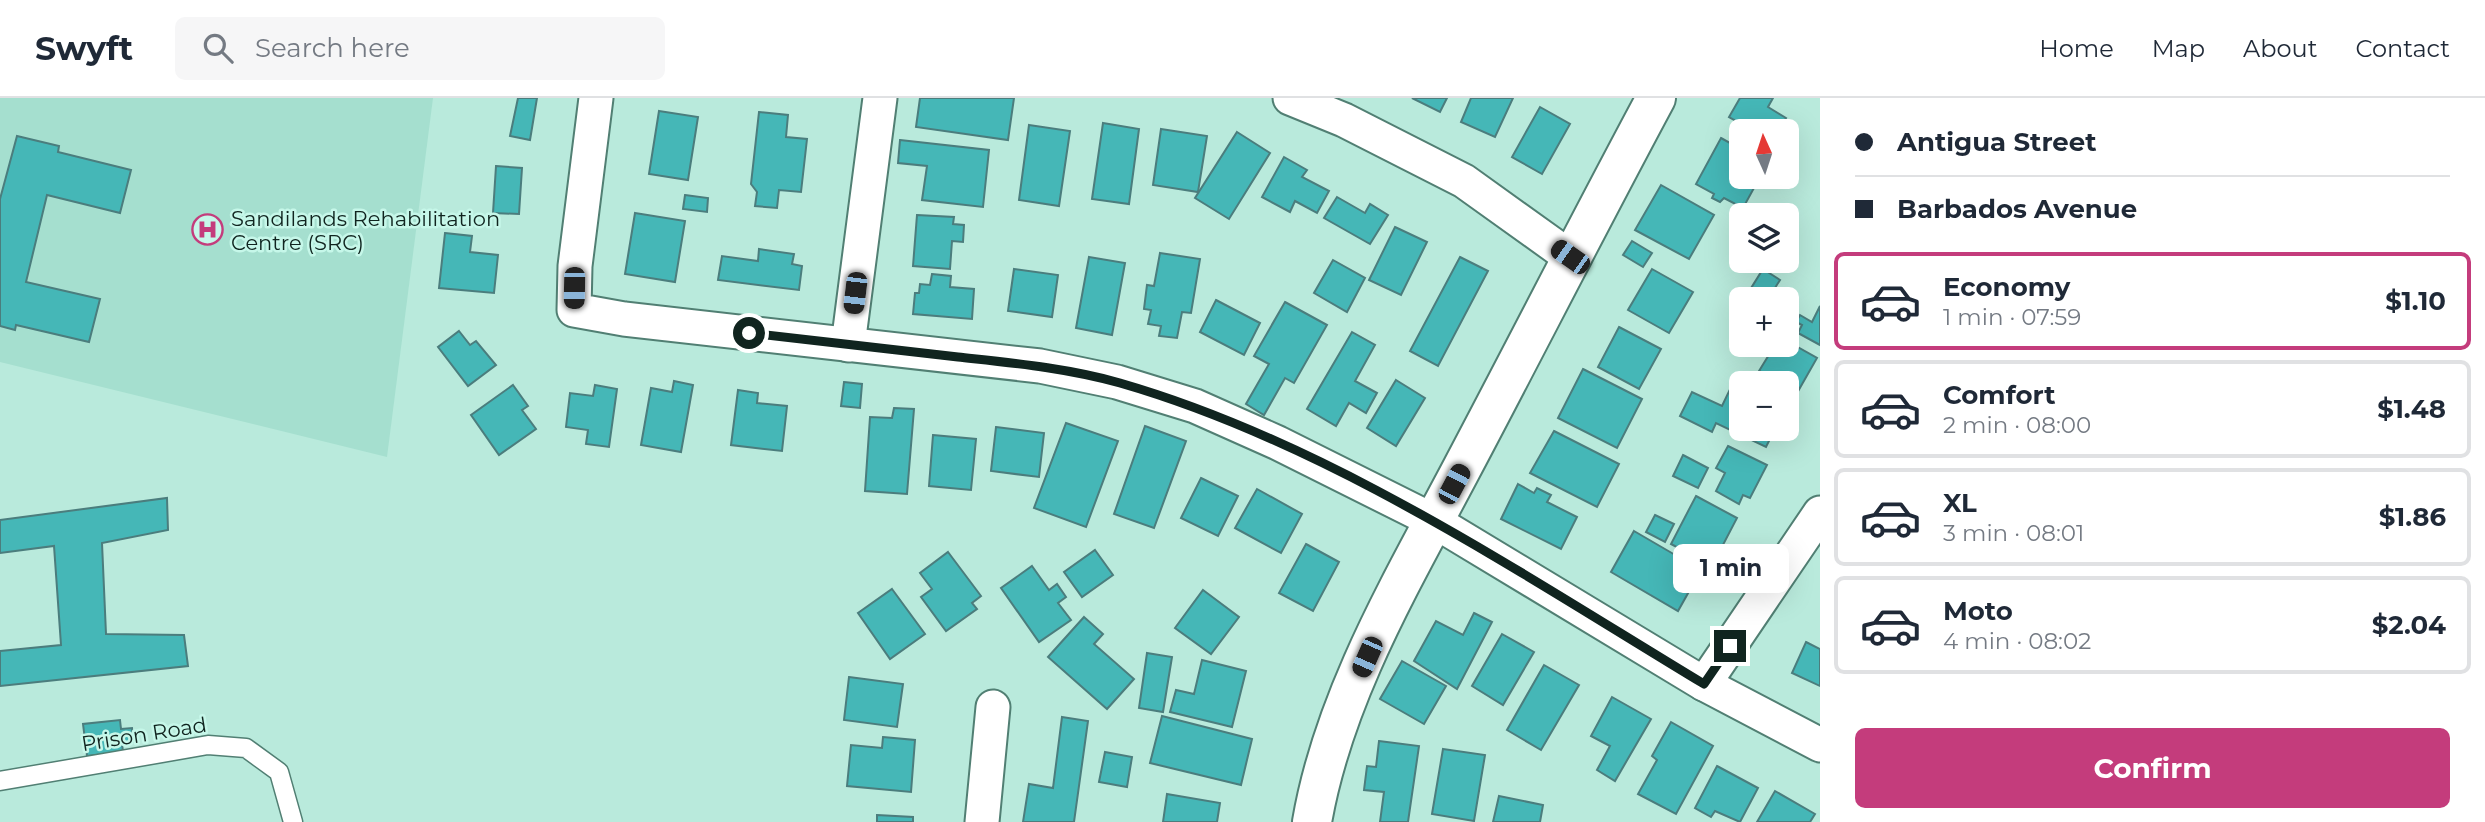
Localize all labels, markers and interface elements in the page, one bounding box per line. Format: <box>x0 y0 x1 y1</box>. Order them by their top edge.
search box <box>175 17 665 80</box>
text: Swyft <box>35 28 133 68</box>
icon: search <box>199 29 237 67</box>
text: Search here <box>255 32 410 64</box>
text: Home <box>2039 34 2114 63</box>
text: Map <box>2152 34 2205 63</box>
text: About <box>2243 34 2317 63</box>
text: Contact <box>2355 34 2450 63</box>
north arrow <box>1729 119 1799 189</box>
map controls <box>1729 119 1799 441</box>
text: Antigua Street <box>1897 126 2096 158</box>
text: Barbados Avenue <box>1897 193 2137 225</box>
button: layers <box>1729 203 1799 273</box>
place label: Sandilands Rehabilitation Centre (SRC) <box>231 206 500 255</box>
hospital icon: Sandilands Rehabilitation Centre (SRC) <box>191 213 225 247</box>
car <box>1547 236 1594 278</box>
car <box>564 267 585 309</box>
icon: car <box>1859 270 1922 333</box>
car <box>843 271 868 315</box>
text: Economy <box>1943 271 2070 303</box>
text: $1.10 <box>2385 285 2446 317</box>
button: + <box>1729 287 1799 357</box>
text: 1 min · 07:59 <box>1943 303 2081 331</box>
route start <box>733 317 765 349</box>
button: − <box>1729 371 1799 441</box>
icon: car <box>1859 378 1922 441</box>
text: Comfort <box>1943 379 2055 411</box>
text: $1.48 <box>2377 393 2446 425</box>
text: 2 min · 08:00 <box>1943 411 2091 439</box>
car <box>1435 461 1474 507</box>
icon: car <box>1859 486 1922 549</box>
text: XL <box>1943 487 1977 519</box>
text: $1.86 <box>2379 501 2446 533</box>
text: 3 min · 08:01 <box>1943 519 2084 547</box>
callout: 1 min <box>1672 545 1788 594</box>
text: 1 min <box>1700 554 1762 582</box>
icon: car <box>1859 594 1922 657</box>
text: Moto <box>1943 595 2013 627</box>
text: $2.04 <box>2372 609 2446 641</box>
text: 4 min · 08:02 <box>1943 627 2091 655</box>
route end <box>1714 630 1746 662</box>
car <box>1349 634 1386 680</box>
street label: Prison Road <box>80 712 208 756</box>
button: Confirm <box>1855 728 2450 808</box>

